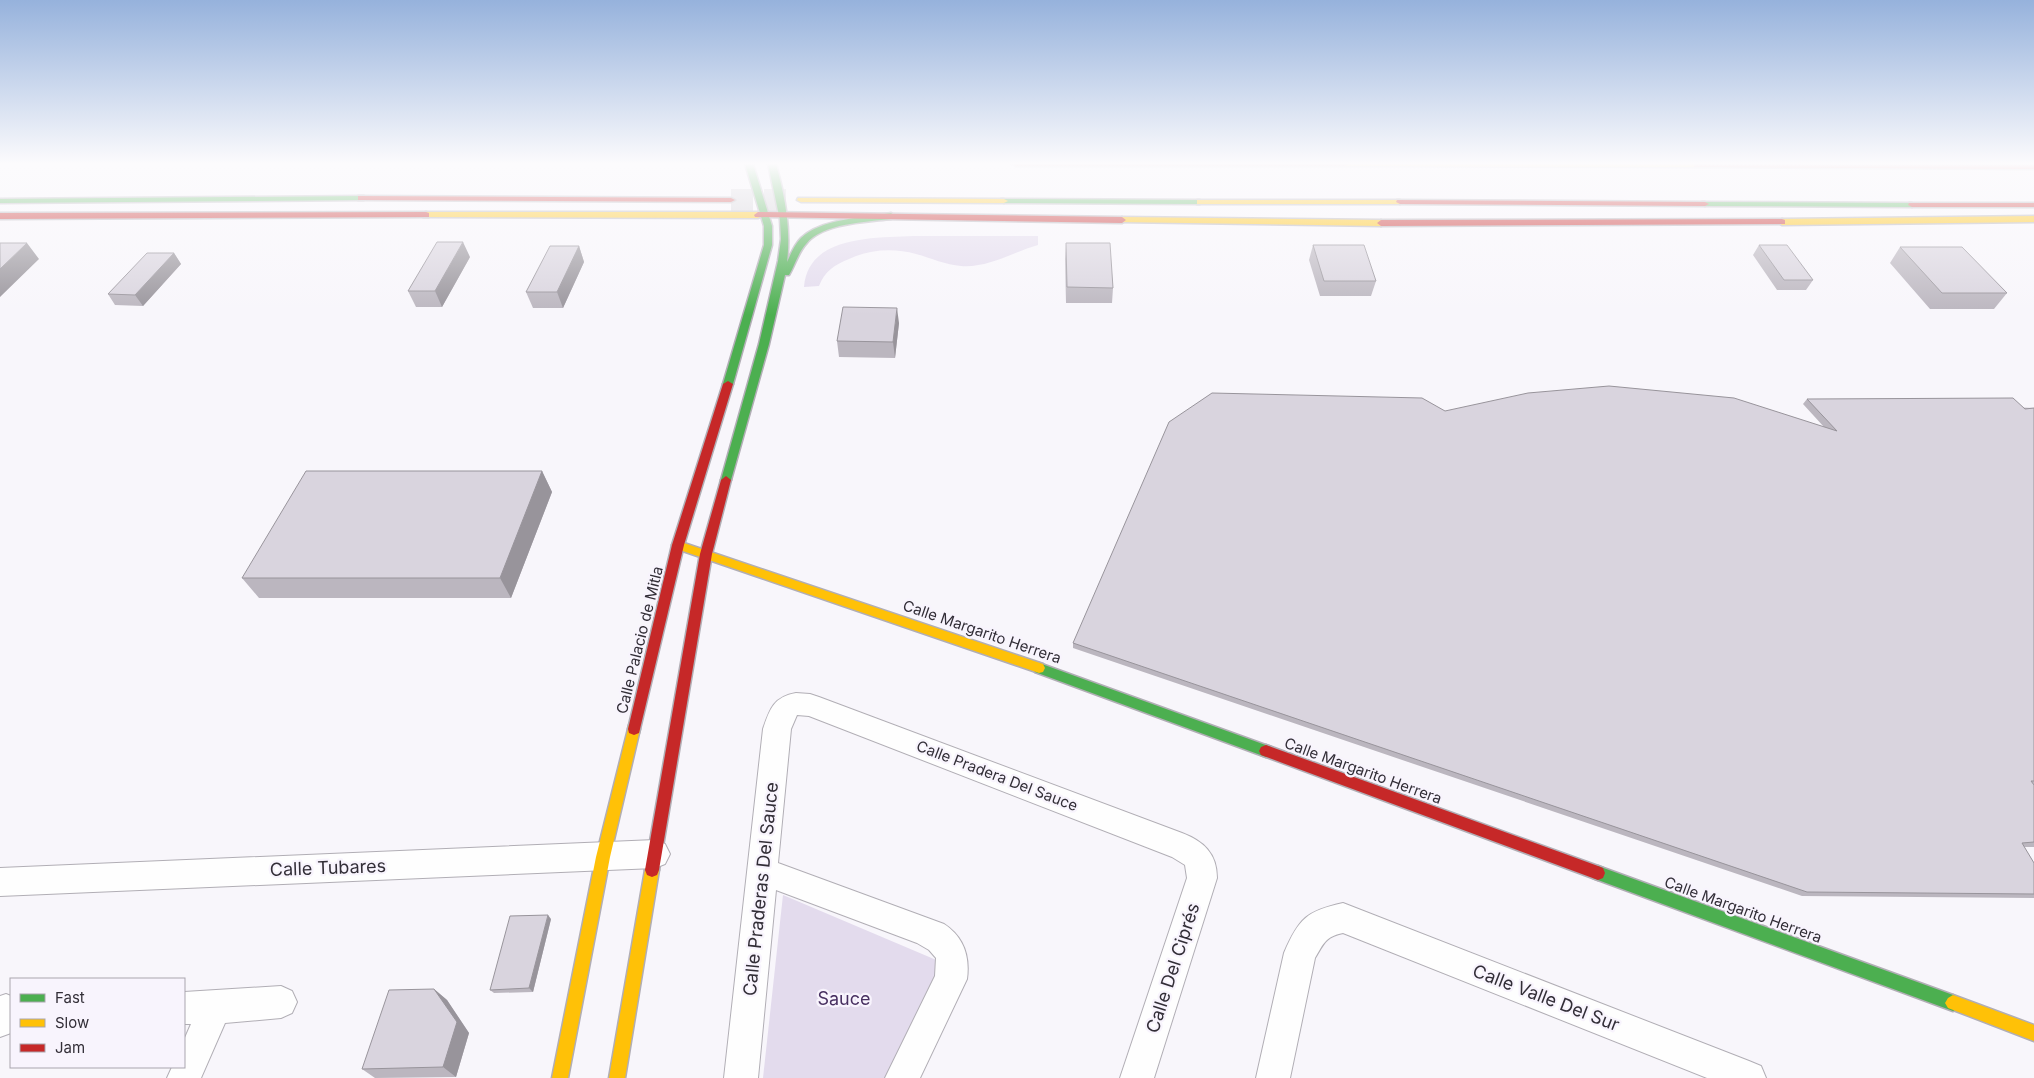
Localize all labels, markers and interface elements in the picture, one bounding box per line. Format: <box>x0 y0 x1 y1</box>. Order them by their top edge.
street label: Calle Palacio de Mitla <box>612 564 667 716</box>
street label: Calle Margarito Herrera <box>901 596 1064 668</box>
street label: Calle Margarito Herrera <box>1282 733 1444 808</box>
street label: Calle Pradera Del Sauce <box>914 736 1080 815</box>
street label: Calle Praderas Del Sauce <box>739 781 782 997</box>
street label: Calle Tubares <box>270 855 386 880</box>
street label: Calle Margarito Herrera <box>1662 872 1824 947</box>
street label: Calle Del Ciprés <box>1142 900 1203 1036</box>
street label: Calle Valle Del Sur <box>1470 960 1623 1035</box>
legend <box>10 978 185 1068</box>
text: Fast <box>55 988 85 1007</box>
park label: Sauce <box>817 988 871 1009</box>
text: Slow <box>55 1013 89 1032</box>
text: Jam <box>55 1038 85 1057</box>

